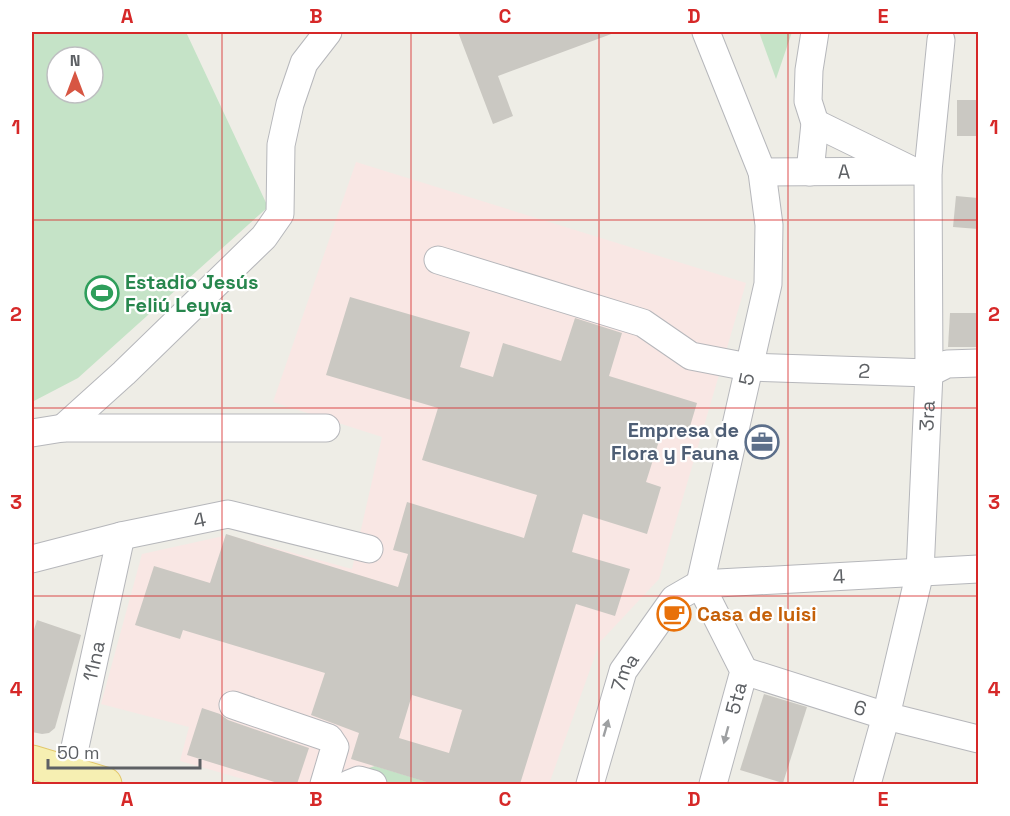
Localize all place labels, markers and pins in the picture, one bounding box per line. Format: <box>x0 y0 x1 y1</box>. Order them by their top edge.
place label: Estadio Jesús Feliú Leyva <box>125 269 259 318</box>
sports icon: Estadio Jesús Feliú Leyva <box>84 275 120 311</box>
place label: Empresa de Flora y Fauna <box>611 417 739 466</box>
office icon: Empresa de Flora y Fauna <box>744 424 780 460</box>
cafe icon: Casa de luisi <box>656 596 692 632</box>
place label: Casa de luisi <box>697 601 817 627</box>

